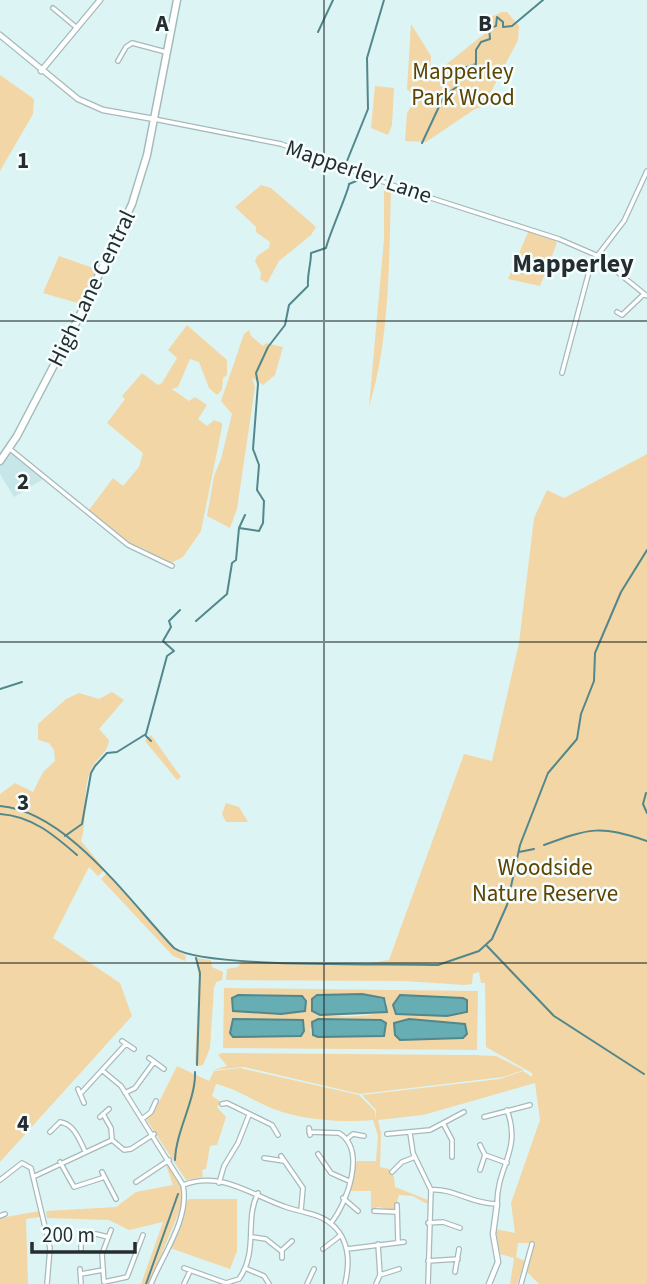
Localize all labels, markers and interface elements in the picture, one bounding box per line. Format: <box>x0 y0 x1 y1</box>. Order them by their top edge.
text: A <box>154 7 169 40</box>
text: B <box>478 7 492 40</box>
park label: Mapperley Park Wood <box>411 55 515 114</box>
street label: Mapperley Lane <box>281 131 436 212</box>
text: 1 <box>17 144 29 177</box>
street label: High Lane Central <box>39 204 144 372</box>
district label: Mapperley <box>512 245 634 282</box>
text: 2 <box>17 465 29 498</box>
text: 3 <box>17 786 29 819</box>
park label: Woodside Nature Reserve <box>472 851 618 910</box>
text: 4 <box>17 1107 29 1140</box>
scale bar <box>32 1210 135 1254</box>
text: 200 m <box>42 1220 95 1250</box>

